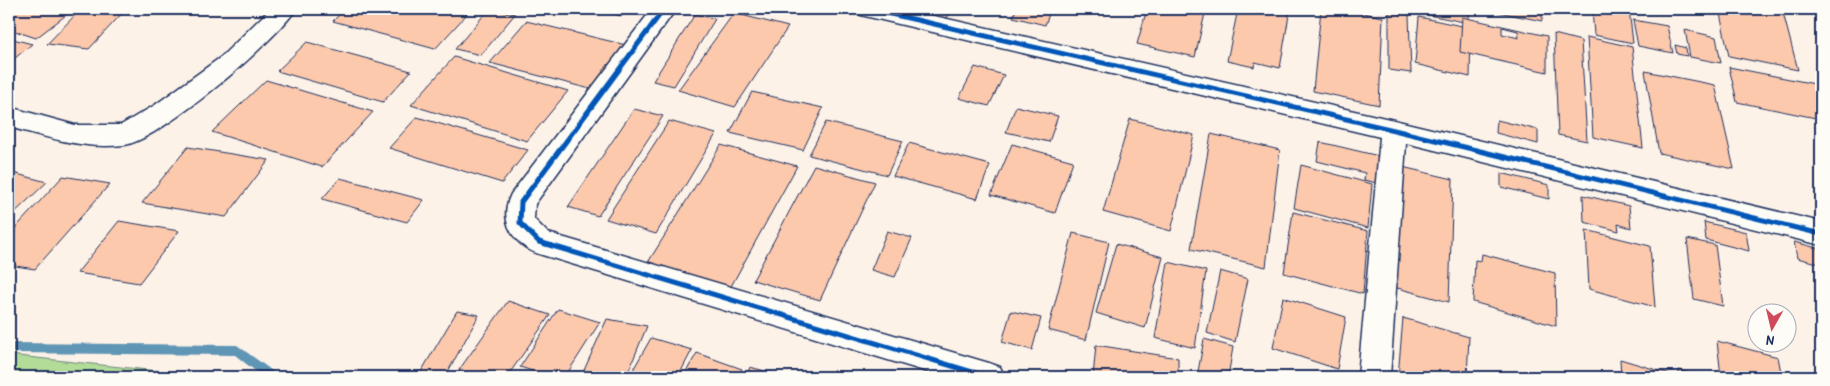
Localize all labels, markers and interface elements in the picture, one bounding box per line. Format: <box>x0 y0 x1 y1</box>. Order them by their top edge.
north arrow <box>1748 304 1798 354</box>
text: N <box>1765 331 1775 351</box>

